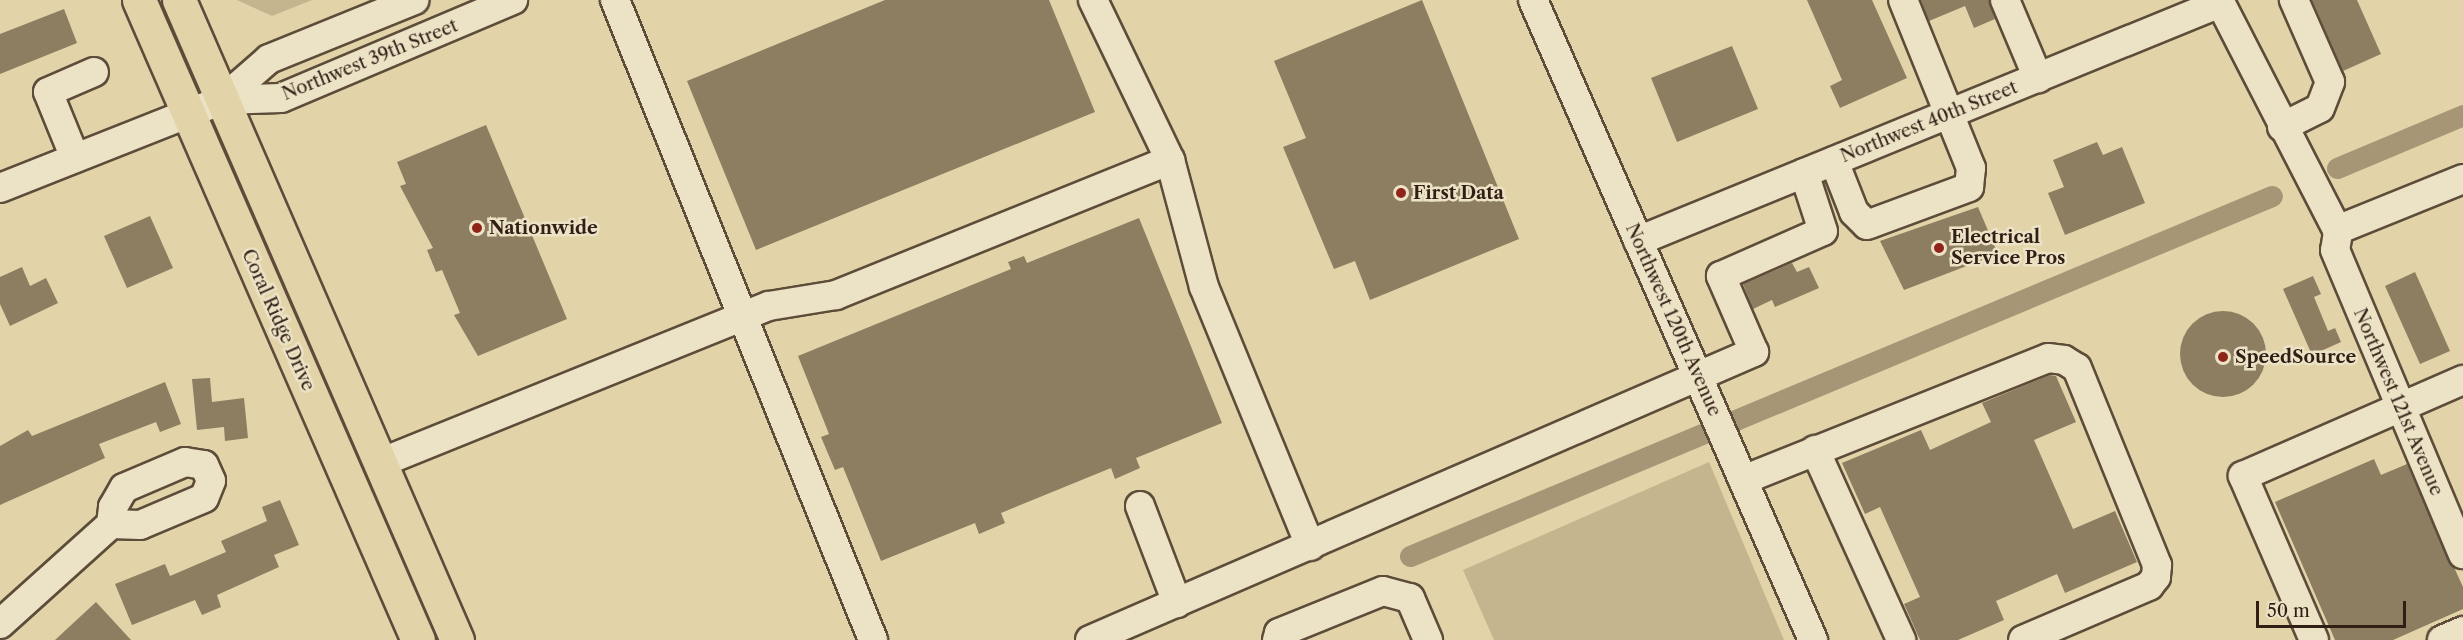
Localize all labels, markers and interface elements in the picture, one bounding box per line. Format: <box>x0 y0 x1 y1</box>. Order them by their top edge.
street label: Northwest 39th Street <box>279 15 461 105</box>
street label: Northwest 40th Street <box>1837 77 2021 167</box>
place label: First Data <box>1413 182 1504 204</box>
marker: First Data <box>1394 186 1408 200</box>
place label: Nationwide <box>489 217 598 239</box>
street label: Northwest 120th Avenue <box>1621 220 1725 420</box>
marker: Nationwide <box>470 221 484 235</box>
place label: Electrical Service Pros <box>1951 227 2065 270</box>
marker: Electrical Service Pros <box>1932 241 1946 255</box>
street label: Coral Ridge Drive <box>237 246 319 394</box>
street label: Northwest 121st Avenue <box>2349 305 2447 499</box>
place label: SpeedSource <box>2235 346 2356 368</box>
marker: SpeedSource <box>2216 350 2230 364</box>
scale bar <box>2259 589 2409 627</box>
text: 50 m <box>2267 600 2310 622</box>

